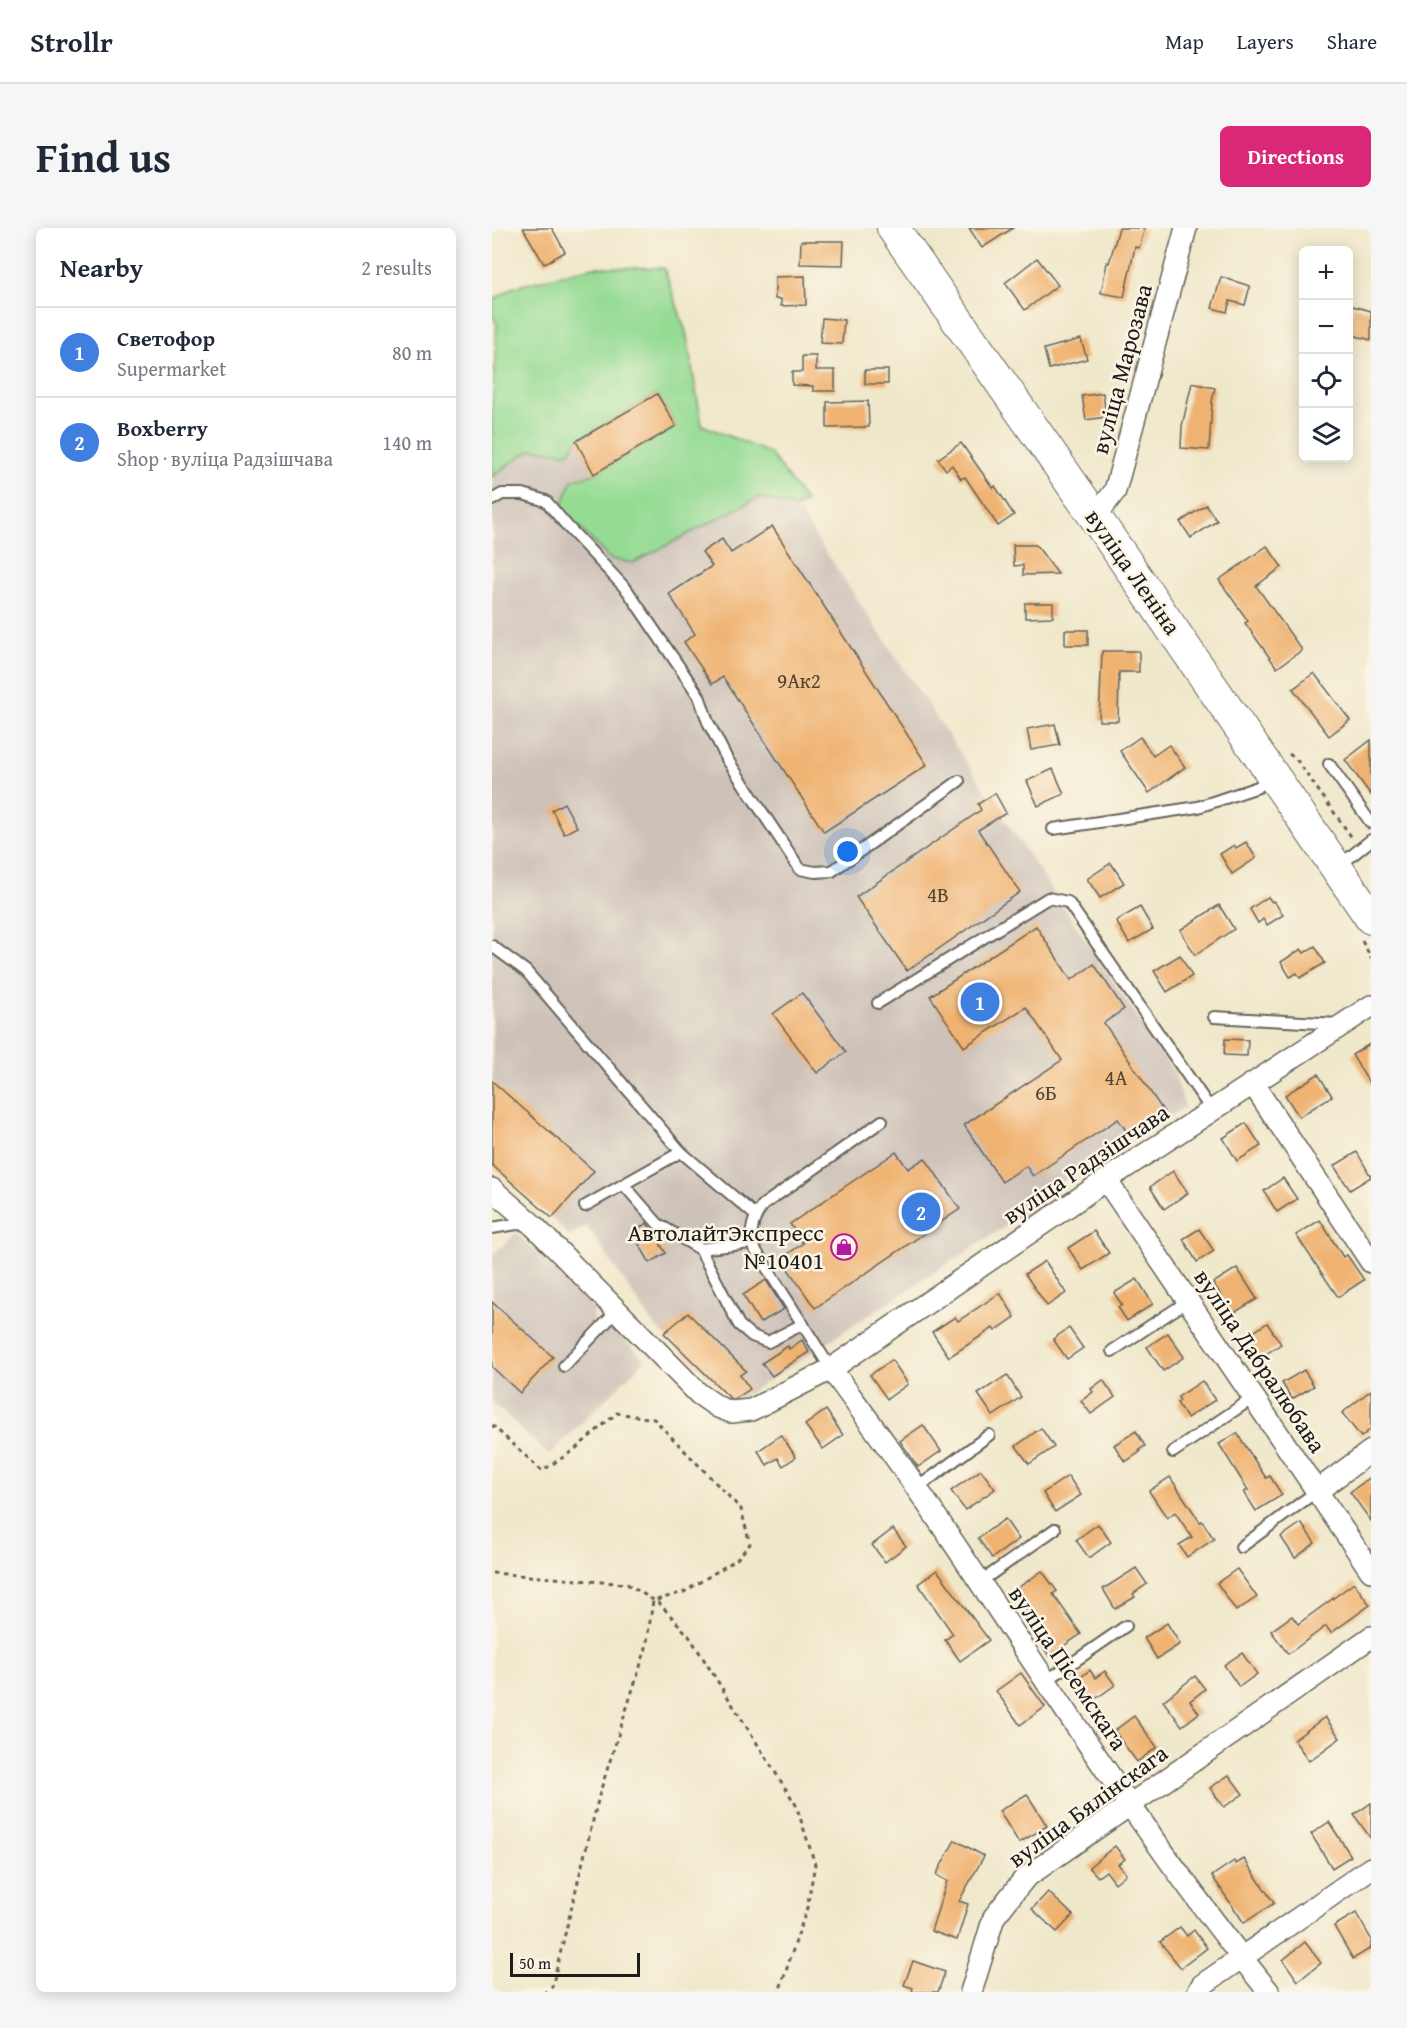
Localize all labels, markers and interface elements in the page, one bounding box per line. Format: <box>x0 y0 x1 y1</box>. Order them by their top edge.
text: Strollr <box>30 21 113 62</box>
text: Map <box>1165 26 1204 57</box>
text: Layers <box>1237 26 1294 57</box>
text: Share <box>1327 26 1377 57</box>
text: Find us <box>36 126 171 187</box>
button: Directions <box>1220 126 1371 187</box>
map controls <box>1299 246 1353 462</box>
button: + <box>1299 246 1353 300</box>
text: Nearby <box>60 248 143 287</box>
text: 2 results <box>361 253 432 282</box>
street label: вуліца Марозава <box>1082 279 1161 458</box>
button: − <box>1299 300 1353 354</box>
text: Светофор <box>117 322 215 354</box>
text: 1 <box>74 338 85 367</box>
text: 80 m <box>392 338 432 367</box>
text: Supermarket <box>117 354 226 383</box>
button: locate <box>1299 354 1353 408</box>
button: layers <box>1299 408 1353 462</box>
text: Boxberry <box>117 412 208 444</box>
text: 2 <box>74 428 85 457</box>
text: 140 m <box>382 428 432 457</box>
text: Shop · вуліца Радзішчава <box>117 444 333 473</box>
street label: вуліца Леніна <box>1077 502 1190 642</box>
house number: 9Ак2 <box>777 665 821 696</box>
your location <box>833 837 862 866</box>
house number: 4В <box>927 879 949 910</box>
pin: 1 <box>960 980 1000 1024</box>
house number: 4А <box>1105 1062 1128 1093</box>
house number: 6Б <box>1035 1077 1057 1108</box>
street label: вуліца Радзішчава <box>995 1094 1177 1232</box>
pin: 2 <box>902 1190 940 1234</box>
place label: АвтолайтЭкспресс №10401 <box>627 1215 824 1278</box>
shop icon: АвтолайтЭкспресс №10401 <box>829 1232 859 1262</box>
street label: вуліца Дабралюбава <box>1186 1262 1335 1460</box>
street label: вуліца Пісемскага <box>1000 1578 1137 1757</box>
street label: вуліца Бялінскага <box>1001 1735 1175 1876</box>
scale bar <box>510 1950 640 1978</box>
text: 50 m <box>519 1951 551 1975</box>

